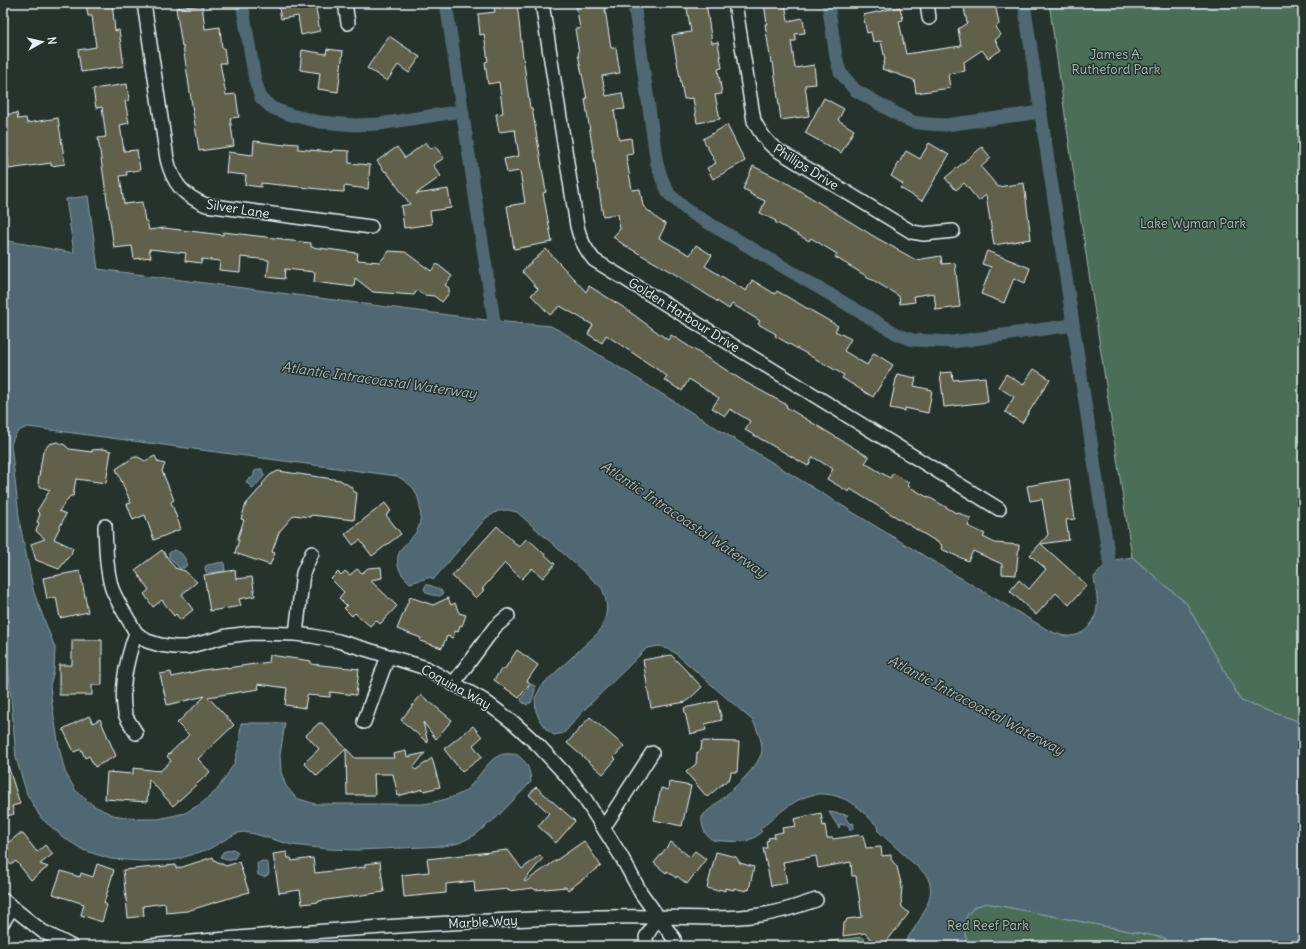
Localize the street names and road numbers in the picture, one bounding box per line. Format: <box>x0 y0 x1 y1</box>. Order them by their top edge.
street label: Phillips Drive <box>770 140 842 194</box>
street label: Silver Lane <box>205 196 271 222</box>
street label: Golden Harbour Drive <box>625 274 743 356</box>
street label: Coquina Way <box>418 661 494 713</box>
street label: Marble Way <box>448 912 518 932</box>

